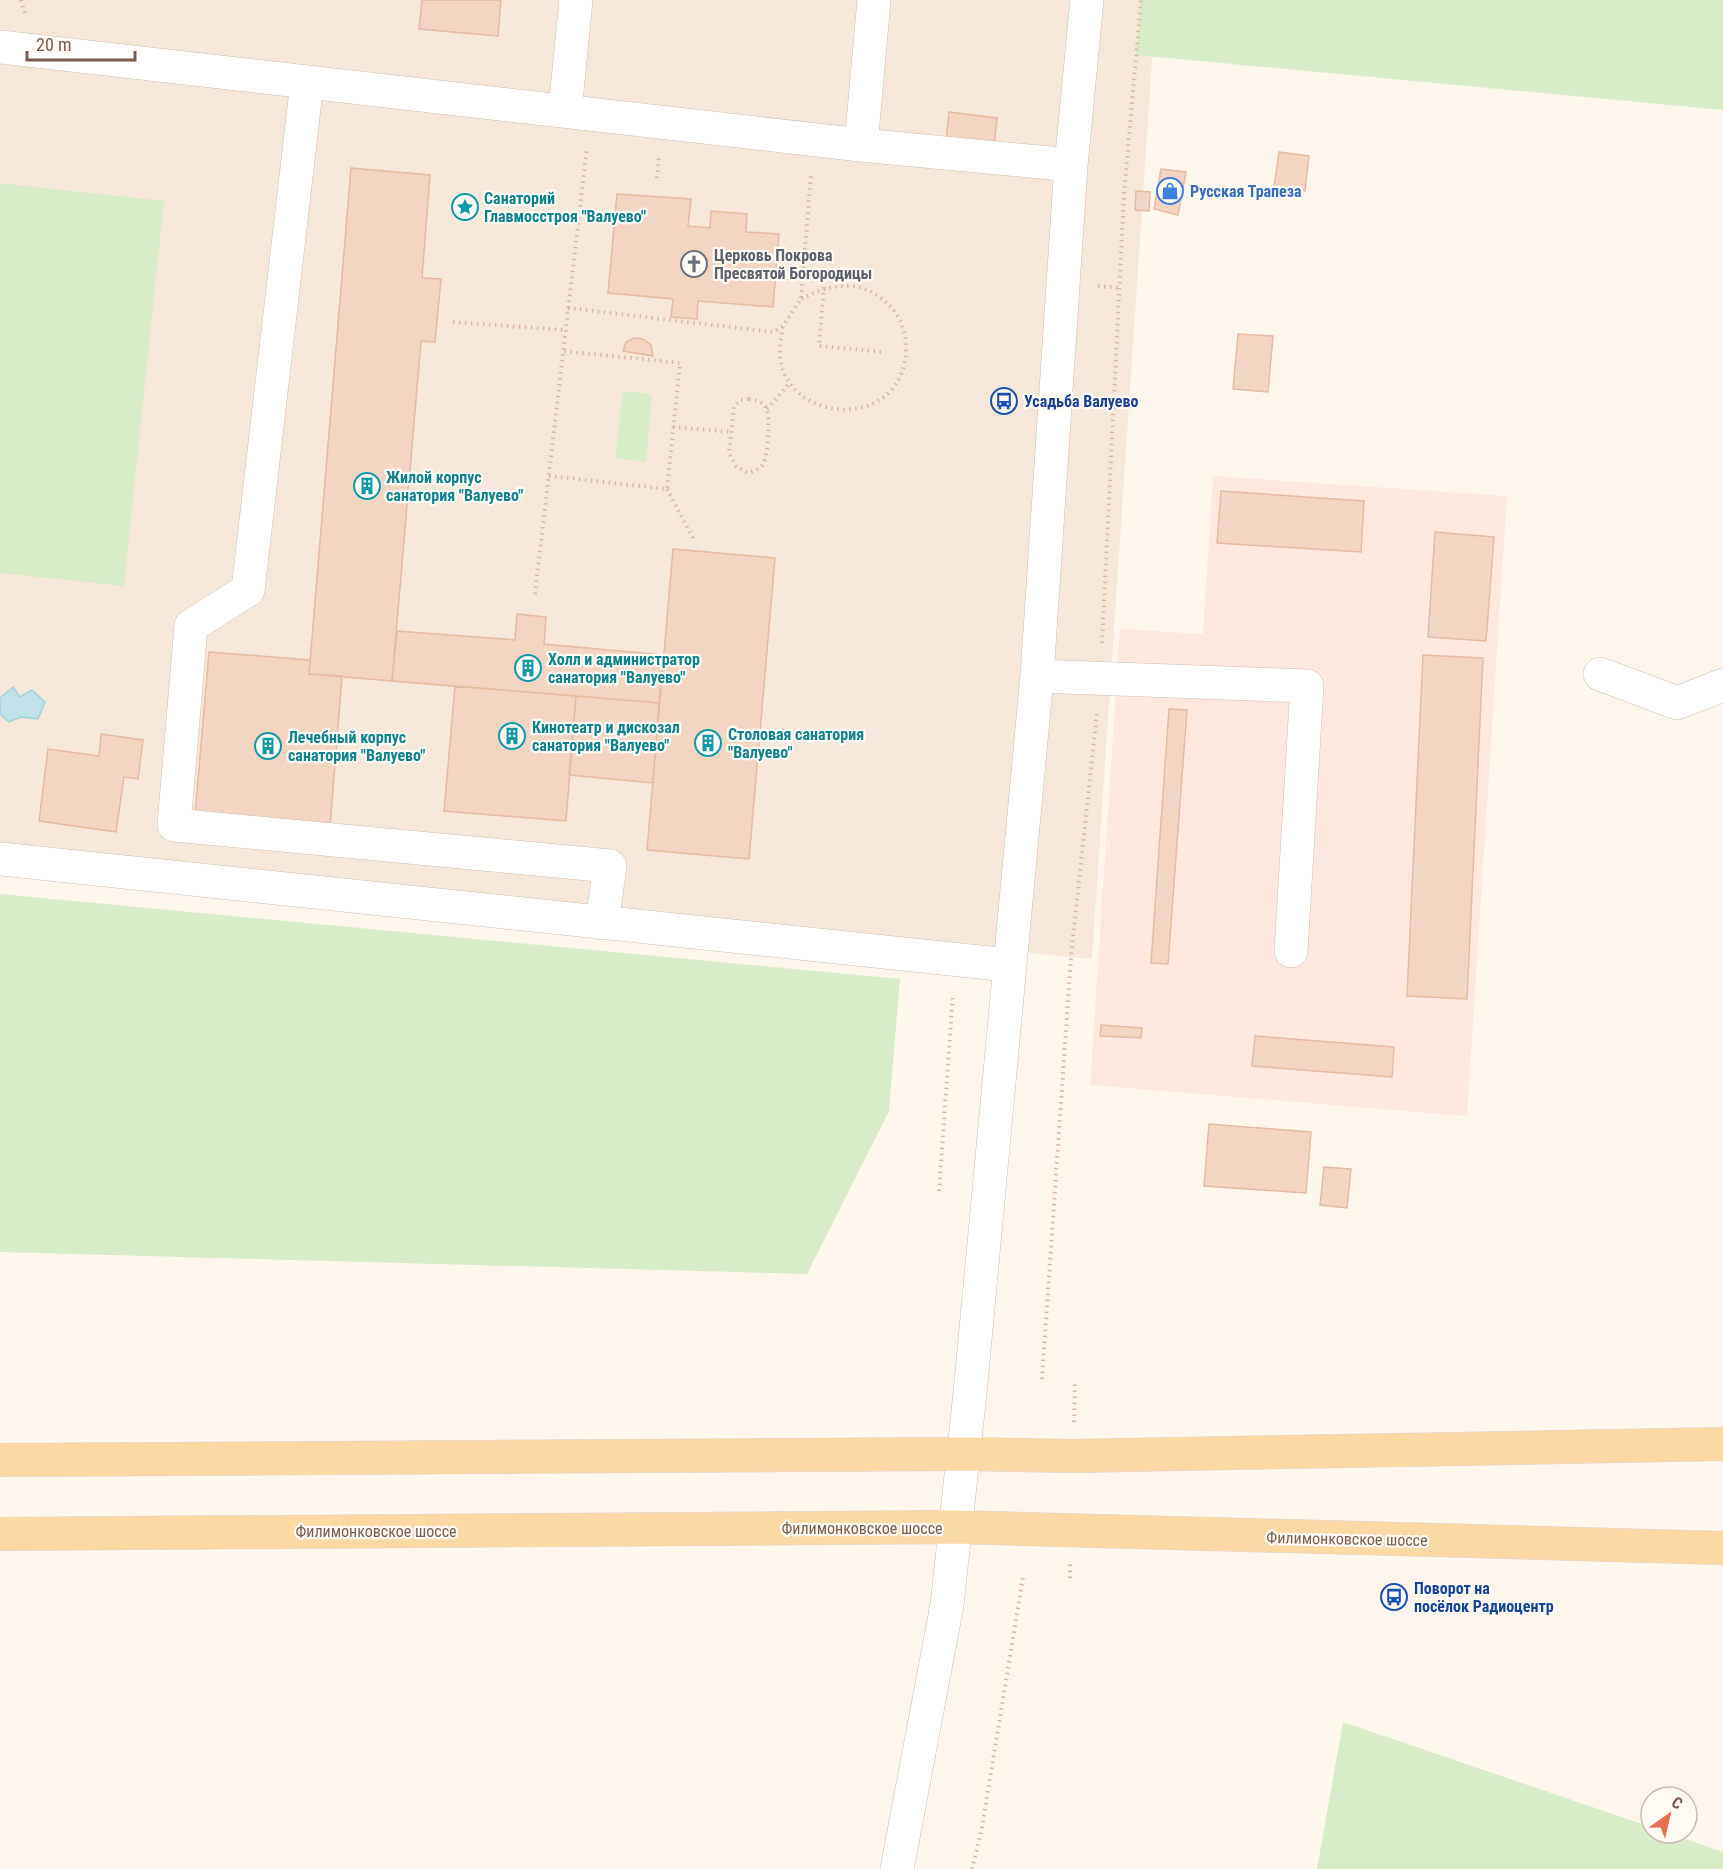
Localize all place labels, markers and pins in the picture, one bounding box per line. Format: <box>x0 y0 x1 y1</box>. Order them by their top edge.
shop icon: Русская Трапеза <box>1155 176 1185 206</box>
place label: Русская Трапеза <box>1190 182 1302 201</box>
place label: Санаторий Главмосстроя "Валуево" <box>484 189 646 226</box>
place icon: Санаторий Главмосстроя "Валуево" <box>450 192 480 222</box>
place label: Церковь Покрова Пресвятой Богородицы <box>714 246 872 283</box>
church icon: Церковь Покрова Пресвятой Богородицы <box>679 249 709 279</box>
bus stop icon: Усадьба Валуево <box>989 386 1019 416</box>
place label: Усадьба Валуево <box>1024 392 1138 411</box>
place label: Жилой корпус санатория "Валуево" <box>386 468 524 505</box>
building icon: Жилой корпус санатория "Валуево" <box>352 471 382 501</box>
place label: Холл и администратор санатория "Валуево" <box>548 650 700 687</box>
building icon: Холл и администратор санатория "Валуево" <box>513 653 543 683</box>
place label: Кинотеатр и дискозал санатория "Валуево" <box>532 718 680 755</box>
building icon: Кинотеатр и дискозал санатория "Валуево" <box>497 721 527 751</box>
place label: Столовая санатория "Валуево" <box>728 725 864 762</box>
place label: Лечебный корпус санатория "Валуево" <box>288 728 426 765</box>
building icon: Столовая санатория "Валуево" <box>693 728 723 758</box>
building icon: Лечебный корпус санатория "Валуево" <box>253 731 283 761</box>
place label: Поворот на посёлок Радиоцентр <box>1414 1579 1554 1616</box>
bus stop icon: Поворот на посёлок Радиоцентр <box>1379 1582 1409 1612</box>

